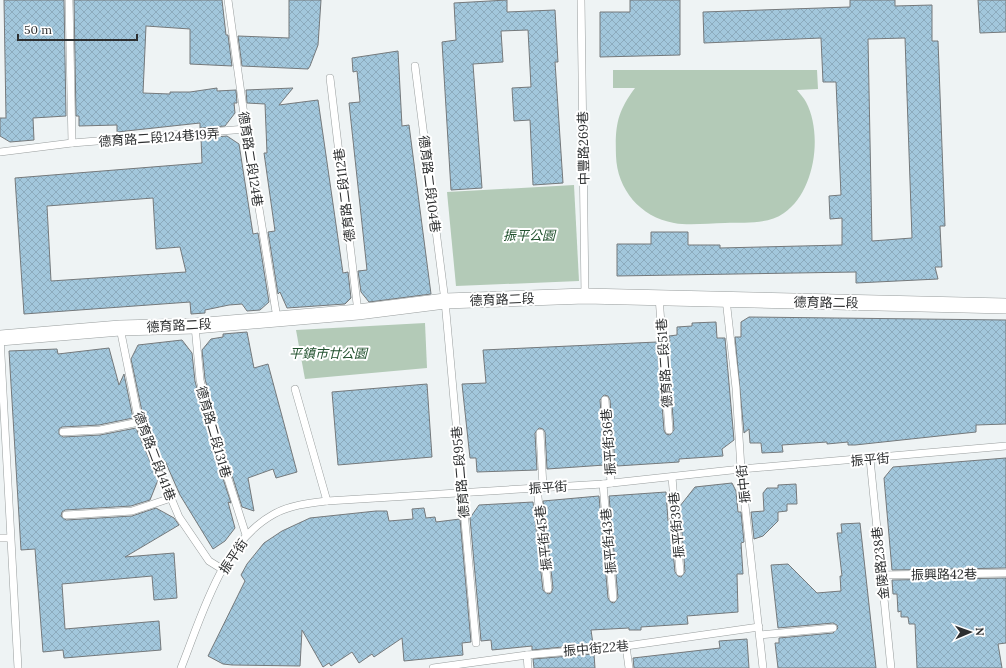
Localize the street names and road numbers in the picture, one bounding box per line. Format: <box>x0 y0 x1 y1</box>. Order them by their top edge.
street label: 德育路二段124巷 <box>235 110 266 208</box>
street label: 中豐路269巷 <box>574 111 593 185</box>
street label: 德育路二段124巷19弄 <box>98 125 220 150</box>
street label: 德育路二段104巷 <box>415 134 444 234</box>
street label: 德育路二段112巷 <box>330 147 359 243</box>
street label: 德育路二段 <box>469 290 535 309</box>
street label: 德育路二段 <box>793 293 859 312</box>
street label: 德育路二段 <box>146 315 212 336</box>
street label: 德育路二段51巷 <box>653 318 676 408</box>
street label: 德育路二段131巷 <box>192 384 235 480</box>
street label: 振平街36巷 <box>598 408 619 476</box>
street label: 德育路二段141巷 <box>130 409 179 503</box>
street label: 德育路二段95巷 <box>448 425 473 519</box>
street label: 振平街 <box>850 449 890 470</box>
street label: 振中街 <box>733 464 754 504</box>
street label: 振平街 <box>528 478 568 497</box>
street label: 振平街39巷 <box>665 491 688 559</box>
street label: 振平街45巷 <box>532 504 555 572</box>
street label: 振平街43巷 <box>597 507 620 575</box>
street label: 金陵路238巷 <box>868 526 893 600</box>
street label: 振平街 <box>215 535 251 577</box>
street label: 振興路42巷 <box>911 565 977 584</box>
street label: 振中街22巷 <box>562 637 630 660</box>

